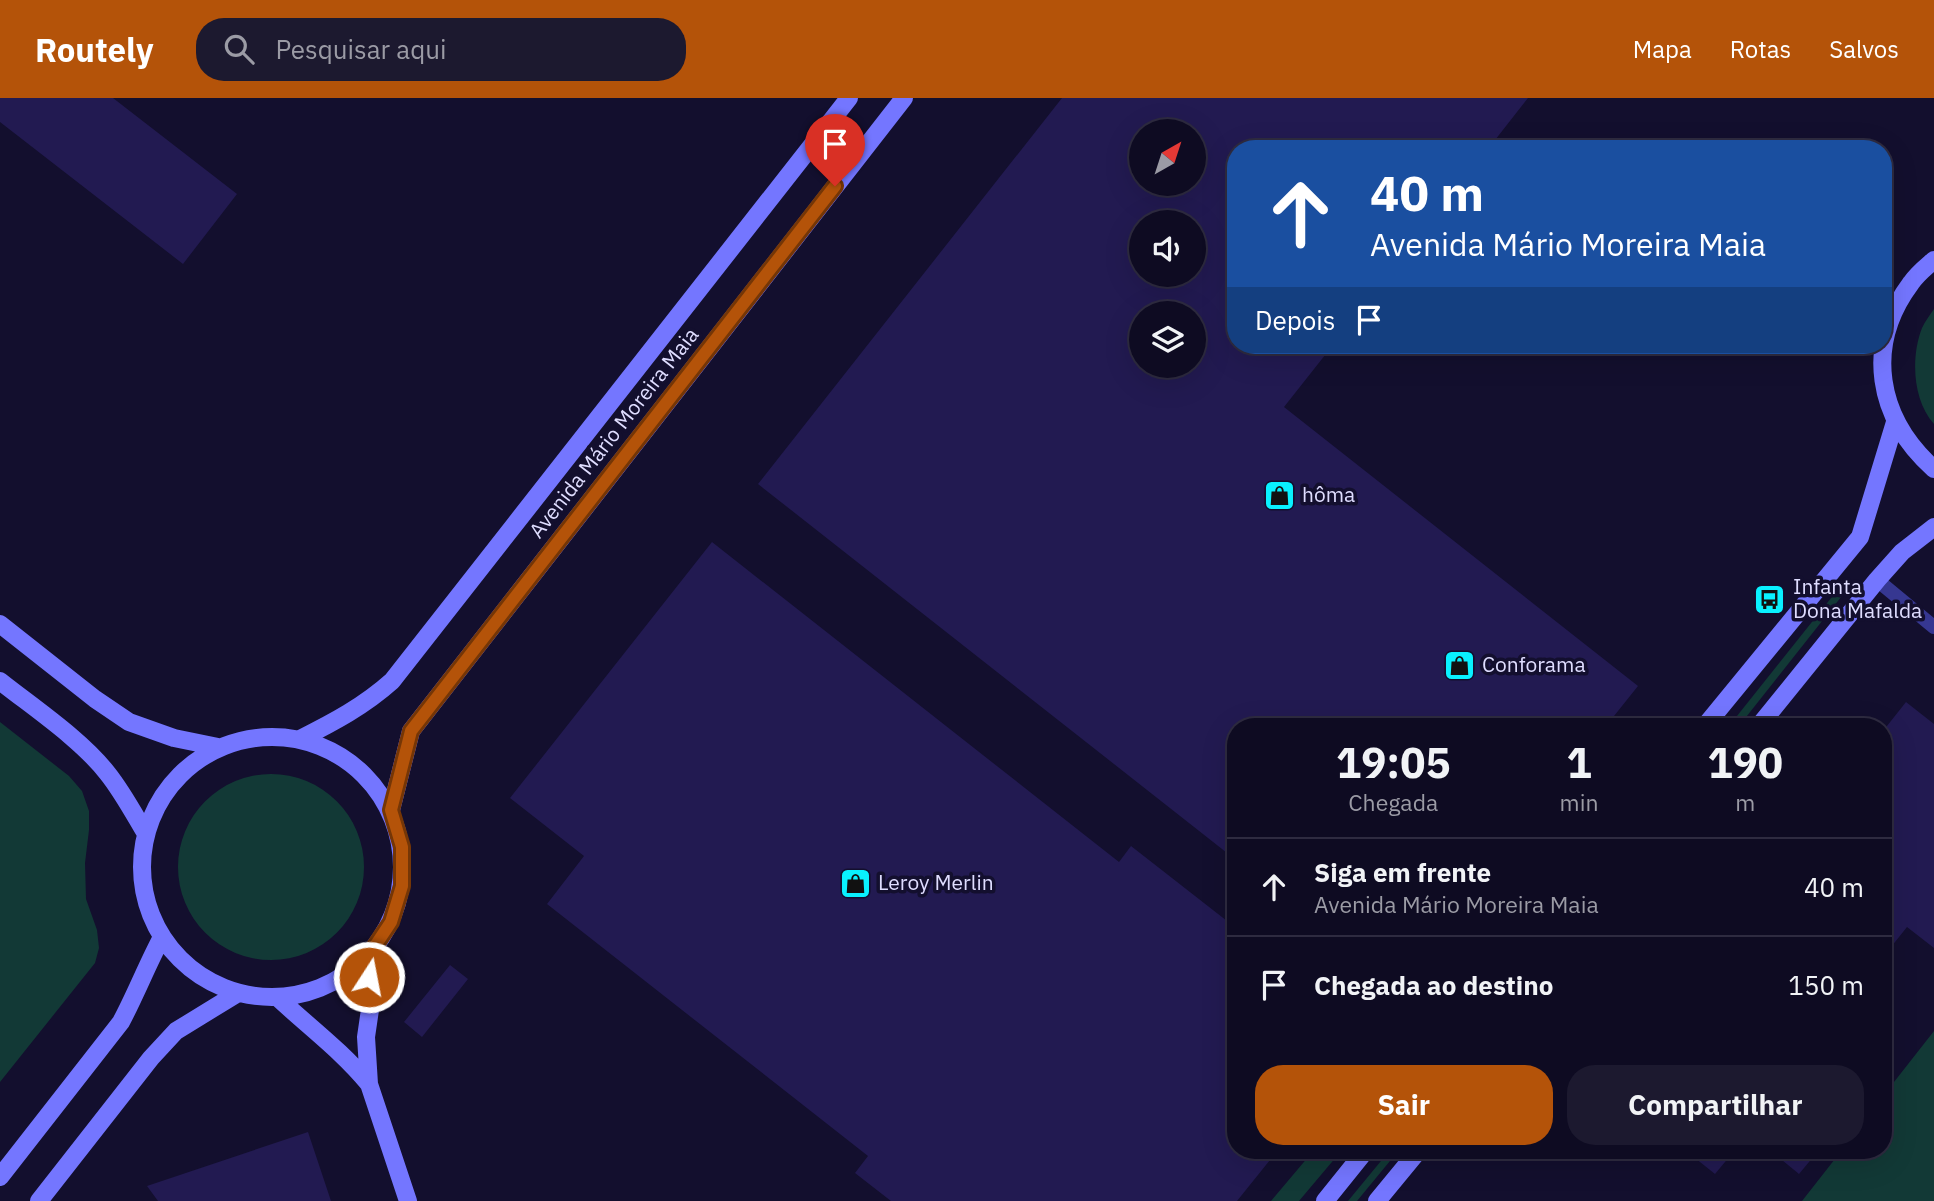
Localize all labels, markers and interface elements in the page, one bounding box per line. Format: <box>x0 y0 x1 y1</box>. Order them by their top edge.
search box <box>196 18 686 81</box>
text: Routely <box>35 28 154 71</box>
icon: search <box>220 30 258 68</box>
text: Pesquisar aqui <box>276 32 447 66</box>
text: Mapa <box>1633 33 1692 65</box>
text: Rotas <box>1730 33 1791 65</box>
text: Salvos <box>1829 33 1899 65</box>
pin <box>805 114 865 186</box>
north arrow <box>1129 119 1206 196</box>
map controls <box>1129 119 1206 378</box>
icon: arrive <box>816 125 854 163</box>
text: 40 m <box>1370 161 1484 224</box>
icon: ahead <box>1255 168 1346 259</box>
button: sound <box>1129 210 1206 287</box>
text: Avenida Mário Moreira Maia <box>1370 223 1766 265</box>
button: layers <box>1129 301 1206 378</box>
icon: arrive <box>1350 301 1388 339</box>
text: Depois <box>1255 303 1336 337</box>
street label: Avenida Mário Moreira Maia <box>522 321 704 543</box>
shop icon: hôma <box>1262 478 1296 512</box>
place label: hôma <box>1302 480 1355 508</box>
place label: Infanta Dona Mafalda <box>1793 572 1922 624</box>
bus stop icon: Infanta Dona Mafalda <box>1753 582 1787 616</box>
shop icon: Conforama <box>1442 648 1476 682</box>
place label: Conforama <box>1482 650 1586 678</box>
text: 19:05 <box>1336 735 1451 790</box>
text: 1 <box>1566 735 1592 790</box>
text: 190 <box>1707 735 1783 790</box>
text: Chegada <box>1348 787 1438 817</box>
text: min <box>1560 787 1598 817</box>
text: m <box>1735 787 1755 817</box>
text: Siga em frente <box>1314 855 1491 889</box>
shop icon: Leroy Merlin <box>838 866 872 900</box>
place label: Leroy Merlin <box>878 868 994 896</box>
icon: ahead <box>1255 868 1293 906</box>
text: 40 m <box>1804 870 1864 904</box>
text: Avenida Mário Moreira Maia <box>1314 889 1599 919</box>
position arrow <box>332 940 406 1014</box>
icon: arrive <box>1255 966 1293 1004</box>
text: Chegada ao destino <box>1314 968 1553 1002</box>
text: 150 m <box>1788 968 1864 1002</box>
button: Sair <box>1255 1065 1553 1145</box>
button: Compartilhar <box>1567 1065 1864 1145</box>

